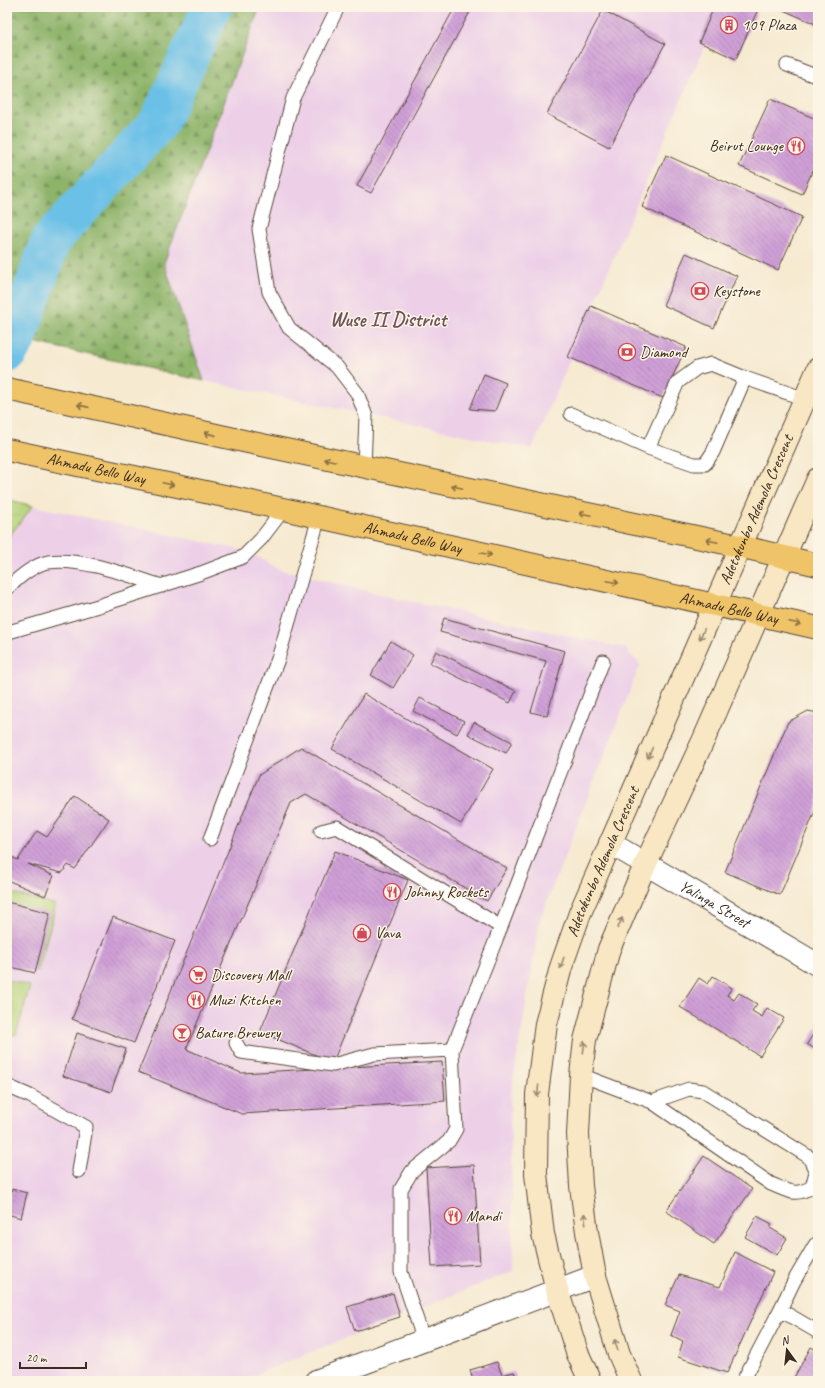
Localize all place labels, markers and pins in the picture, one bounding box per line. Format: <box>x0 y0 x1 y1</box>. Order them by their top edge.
building icon: 109 Plaza <box>719 15 739 35</box>
place label: 109 Plaza <box>742 15 798 35</box>
place label: Beirut Lounge <box>709 136 785 156</box>
restaurant icon: Beirut Lounge <box>786 136 806 156</box>
bank icon: Keystone <box>690 281 710 301</box>
place label: Keystone <box>713 281 762 301</box>
bank icon: Diamond <box>617 342 637 362</box>
place label: Diamond <box>640 342 690 362</box>
restaurant icon: Johnny Rockets <box>382 882 402 902</box>
place label: Johnny Rockets <box>404 882 490 902</box>
shop icon: Vava <box>352 923 372 943</box>
place label: Vava <box>375 923 402 943</box>
supermarket icon: Discovery Mall <box>188 965 208 985</box>
place label: Discovery Mall <box>211 965 293 985</box>
restaurant icon: Muzi Kitchen <box>186 990 206 1010</box>
place label: Muzi Kitchen <box>209 990 281 1010</box>
bar icon: Bature Brewery <box>172 1023 192 1043</box>
place label: Bature Brewery <box>195 1023 282 1043</box>
restaurant icon: Mandi <box>443 1206 463 1226</box>
place label: Mandi <box>466 1206 503 1226</box>

